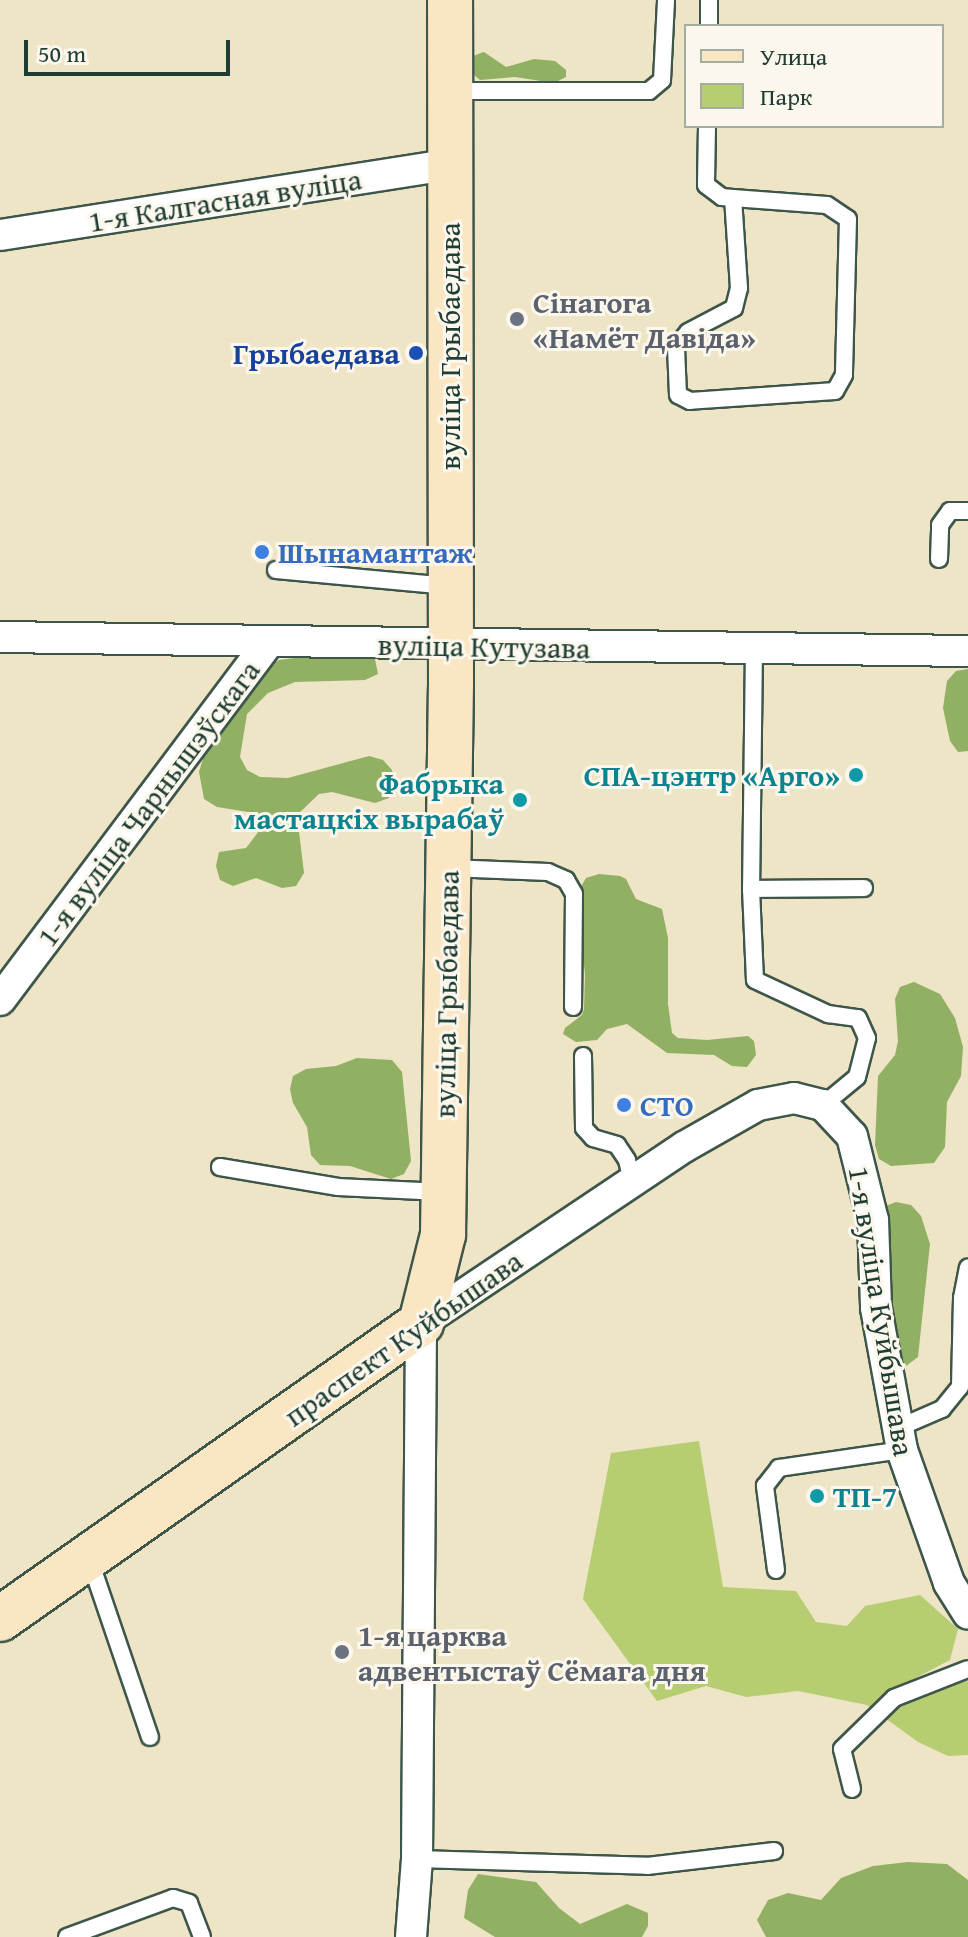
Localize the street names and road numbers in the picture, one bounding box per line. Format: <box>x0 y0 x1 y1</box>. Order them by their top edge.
street label: 1-я Калгасная вуліца <box>86 161 364 239</box>
street label: вуліца Грыбаедава <box>431 222 467 470</box>
street label: вуліца Кутузава <box>377 626 591 666</box>
street label: 1-я вуліца Чарнышэўскага <box>29 653 267 953</box>
street label: вуліца Грыбаедава <box>426 870 466 1118</box>
street label: 1-я вуліца Куйбышава <box>841 1163 923 1459</box>
street label: праспект Куйбышава <box>277 1242 529 1434</box>

